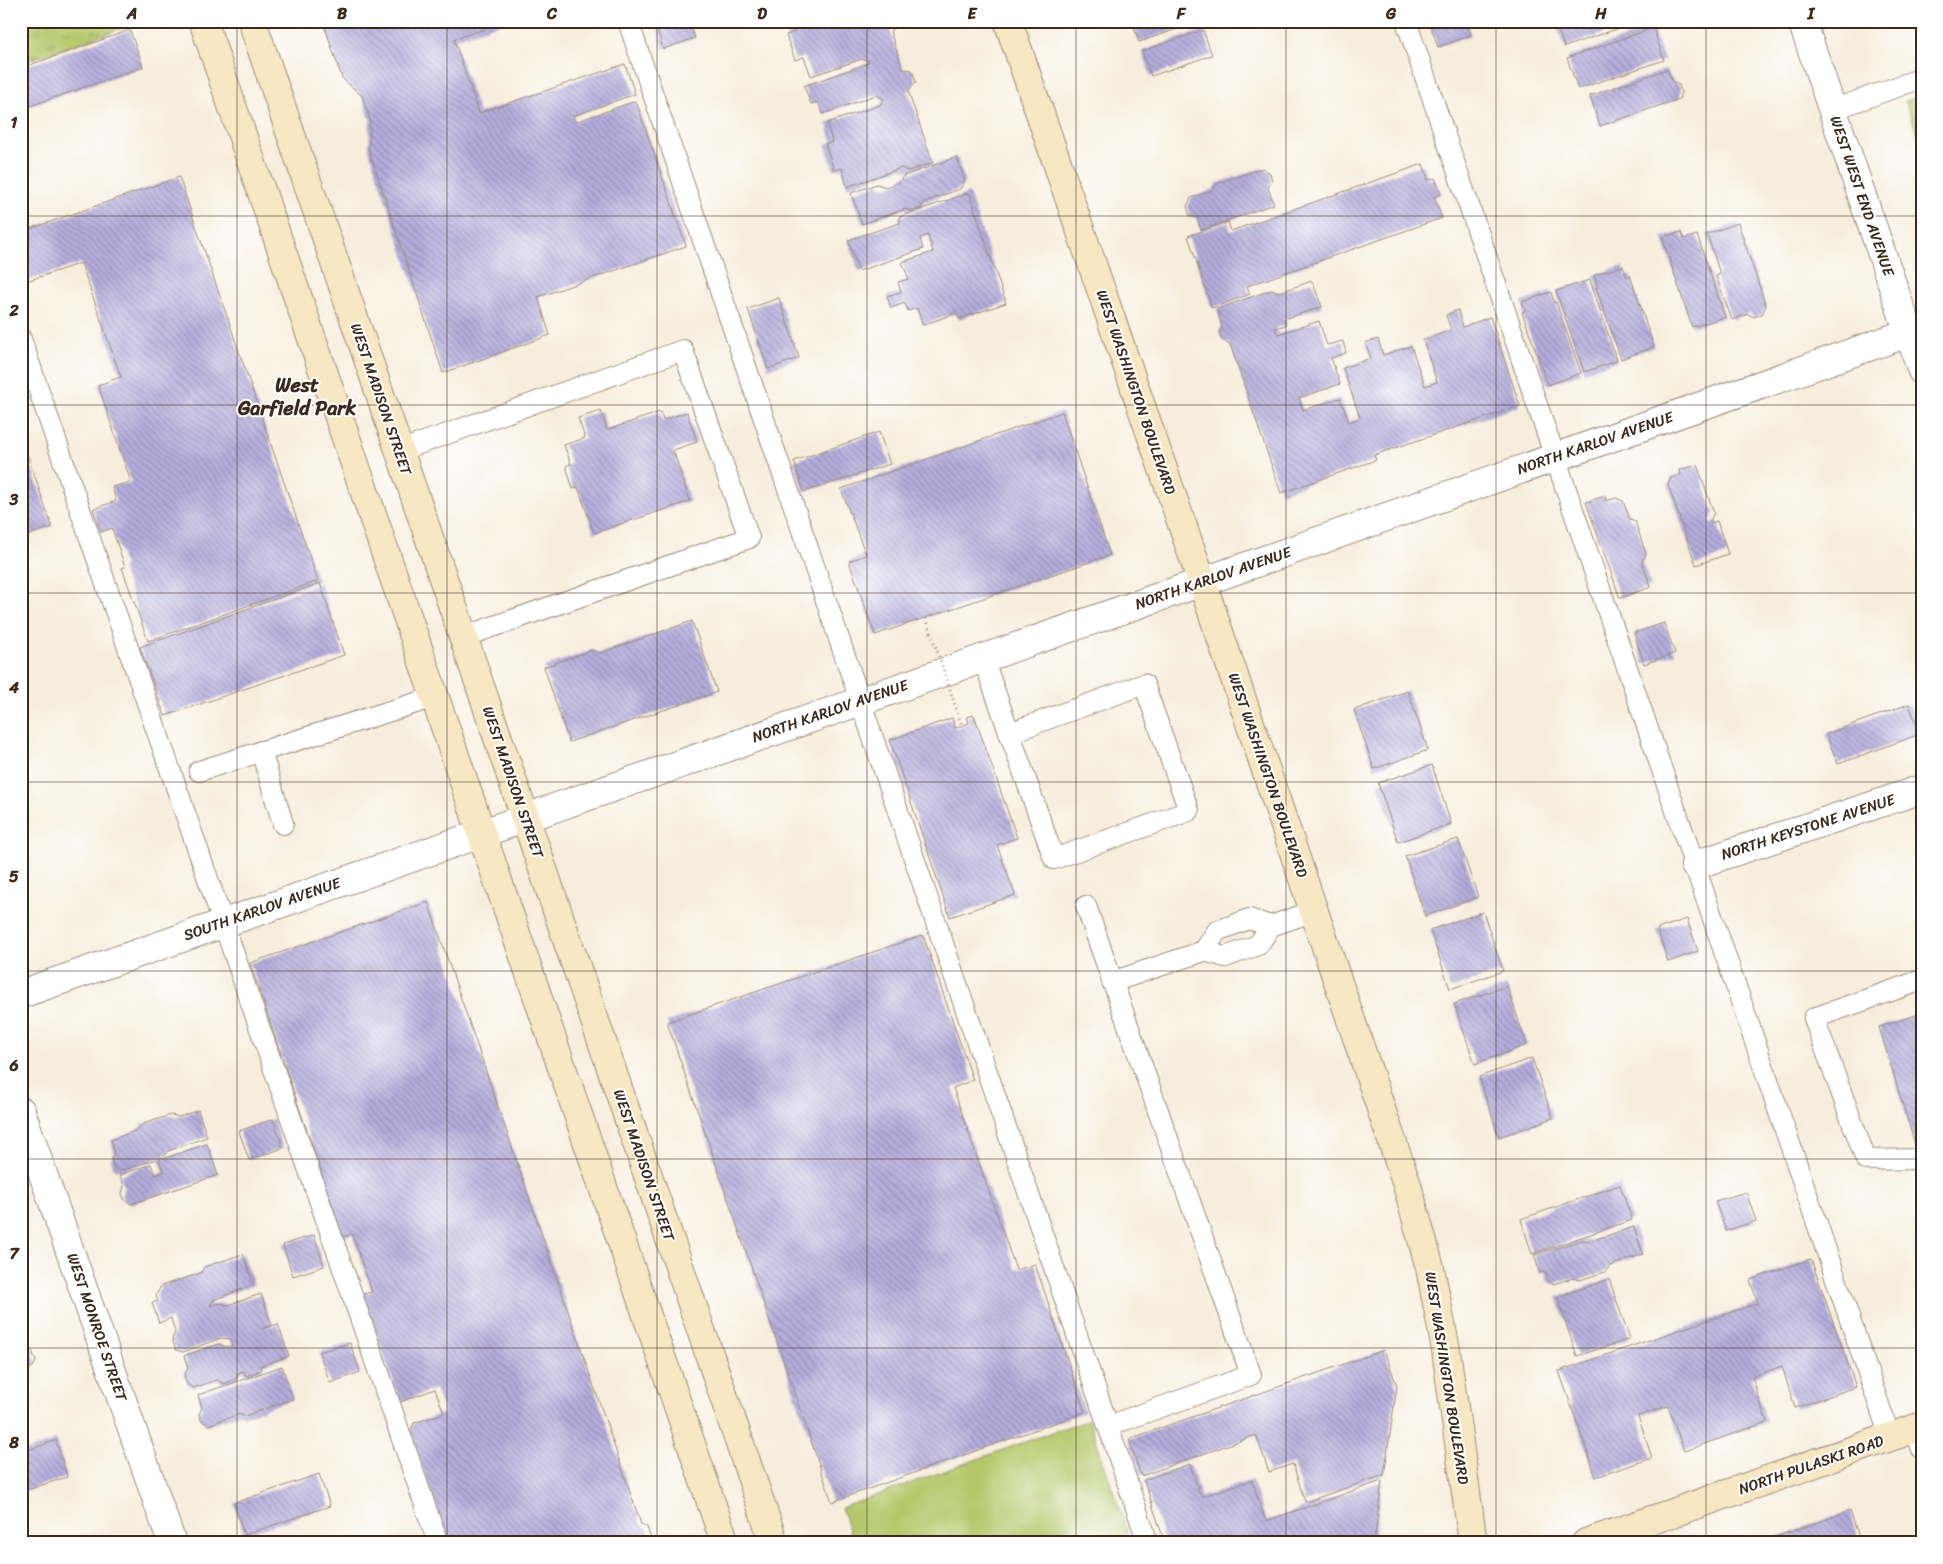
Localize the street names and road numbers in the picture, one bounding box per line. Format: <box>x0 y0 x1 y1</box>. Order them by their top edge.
street label: WEST WEST END AVENUE <box>1822 112 1902 281</box>
street label: WEST WASHINGTON BOULEVARD <box>1089 286 1183 498</box>
street label: WEST MADISON STREET <box>343 320 419 479</box>
street label: NORTH KARLOV AVENUE <box>1513 404 1678 482</box>
street label: NORTH KARLOV AVENUE <box>1131 539 1296 617</box>
street label: WEST WASHINGTON BOULEVARD <box>1221 669 1315 881</box>
street label: NORTH KARLOV AVENUE <box>748 672 913 750</box>
street label: WEST MADISON STREET <box>475 703 551 862</box>
street label: NORTH KEYSTONE AVENUE <box>1718 786 1900 867</box>
street label: SOUTH KARLOV AVENUE <box>180 869 346 948</box>
street label: WEST MADISON STREET <box>606 1086 682 1245</box>
street label: WEST MONROE STREET <box>59 1249 135 1406</box>
street label: WEST WASHINGTON BOULEVARD <box>1417 1270 1477 1486</box>
street label: NORTH PULASKI ROAD <box>1735 1428 1887 1502</box>

